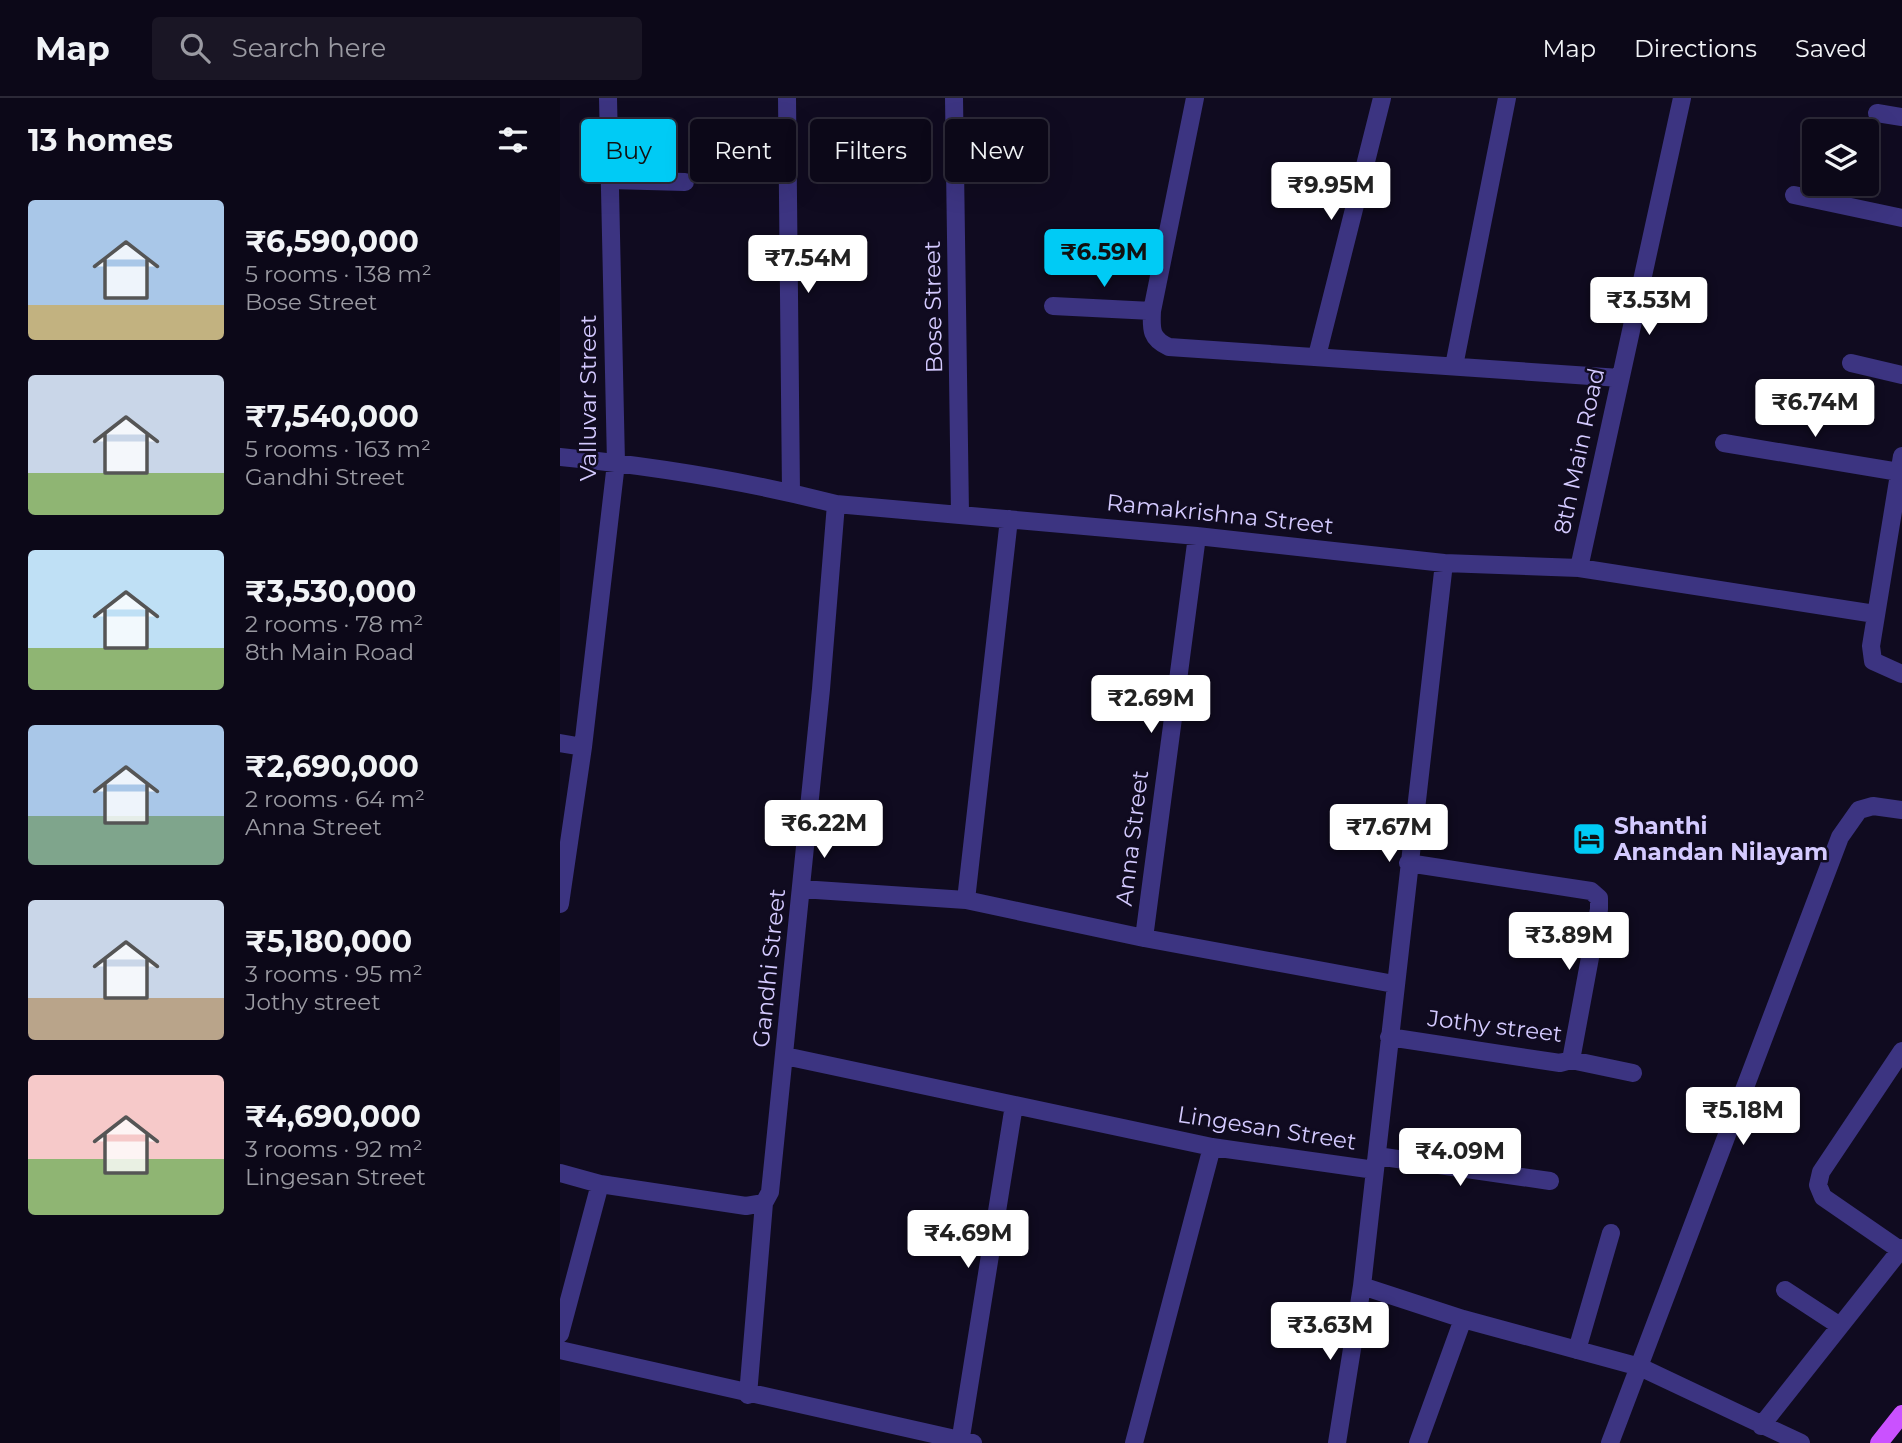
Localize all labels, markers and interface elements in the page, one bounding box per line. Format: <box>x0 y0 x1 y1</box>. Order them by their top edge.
search box <box>152 17 642 80</box>
text: Map <box>35 28 110 68</box>
icon: search <box>176 29 214 67</box>
text: Search here <box>232 32 386 64</box>
text: Map <box>1543 34 1596 63</box>
text: Directions <box>1634 34 1757 63</box>
text: Saved <box>1795 34 1867 63</box>
chip: Buy <box>581 119 676 182</box>
chip: Rent <box>690 119 796 182</box>
chip: Filters <box>810 119 931 182</box>
chip: New <box>945 119 1048 182</box>
map controls <box>1802 119 1879 196</box>
button: layers <box>1802 119 1879 196</box>
icon: filters <box>494 121 532 159</box>
text: 13 homes <box>28 122 173 159</box>
pin: ₹9.95M <box>1274 162 1388 222</box>
text: ₹9.95M <box>1287 171 1375 199</box>
text: ₹6,590,000 <box>245 223 419 260</box>
icon: home <box>84 228 168 312</box>
pin: ₹6.59M <box>1047 230 1161 289</box>
pin: ₹7.54M <box>751 236 865 295</box>
text: ₹6.59M <box>1060 238 1148 266</box>
street label: Bose Street <box>918 241 948 373</box>
text: ₹7.54M <box>764 244 852 272</box>
text: 5 rooms · 138 m² <box>245 260 432 288</box>
pin: ₹3.53M <box>1592 278 1706 337</box>
text: ₹3.53M <box>1606 286 1692 314</box>
text: Bose Street <box>245 288 377 316</box>
street label: Valluvar Street <box>574 315 602 481</box>
street label: 8th Main Road <box>1548 365 1610 537</box>
pin: ₹6.74M <box>1758 380 1872 439</box>
text: ₹6.74M <box>1771 388 1859 416</box>
text: ₹7,540,000 <box>245 398 419 435</box>
icon: home <box>84 403 168 487</box>
text: 5 rooms · 163 m² <box>245 435 431 463</box>
text: Gandhi Street <box>245 463 405 491</box>
street label: Ramakrishna Street <box>1105 488 1335 540</box>
text: ₹3,530,000 <box>245 573 416 610</box>
icon: home <box>84 578 168 662</box>
text: 2 rooms · 78 m² <box>245 610 423 638</box>
text: 8th Main Road <box>245 638 414 666</box>
pin: ₹2.69M <box>1094 676 1208 735</box>
text: ₹2.69M <box>1107 684 1195 712</box>
text: ₹2,690,000 <box>245 748 419 785</box>
icon: home <box>84 753 168 837</box>
street label: Anna Street <box>1110 768 1154 908</box>
text: 2 rooms · 64 m² <box>245 785 425 813</box>
pin: ₹6.22M <box>767 800 881 860</box>
pin: ₹7.67M <box>1332 804 1446 864</box>
text: ₹6.22M <box>781 809 867 837</box>
place label: Shanthi Anandan Nilayam <box>1613 812 1828 866</box>
text: Anna Street <box>245 813 382 841</box>
text: ₹7.67M <box>1346 813 1432 841</box>
hotel icon: Shanthi Anandan Nilayam <box>1570 820 1608 858</box>
street label: Gandhi Street <box>747 887 791 1049</box>
pin: ₹3.89M <box>1512 912 1626 972</box>
text: ₹3.89M <box>1525 921 1613 949</box>
text: ₹5,180,000 <box>245 923 412 960</box>
icon: home <box>84 928 168 1012</box>
text: 3 rooms · 95 m² <box>245 960 423 988</box>
text: Jothy street <box>245 988 381 1016</box>
street label: Jothy street <box>1425 1004 1564 1048</box>
pin: ₹5.18M <box>1686 1088 1800 1147</box>
text: ₹5.18M <box>1702 1096 1784 1124</box>
text: ₹4,690,000 <box>245 1098 421 1135</box>
street label: Lingesan Street <box>1176 1100 1358 1156</box>
icon: home <box>84 1103 168 1187</box>
pin: ₹4.09M <box>1403 1128 1517 1188</box>
text: 3 rooms · 92 m² <box>245 1135 423 1163</box>
text: ₹4.09M <box>1415 1137 1505 1165</box>
text: Lingesan Street <box>245 1163 426 1191</box>
pin: ₹4.69M <box>911 1210 1025 1270</box>
text: ₹4.69M <box>924 1219 1012 1247</box>
pin: ₹3.63M <box>1273 1302 1387 1362</box>
text: ₹3.63M <box>1287 1311 1373 1339</box>

